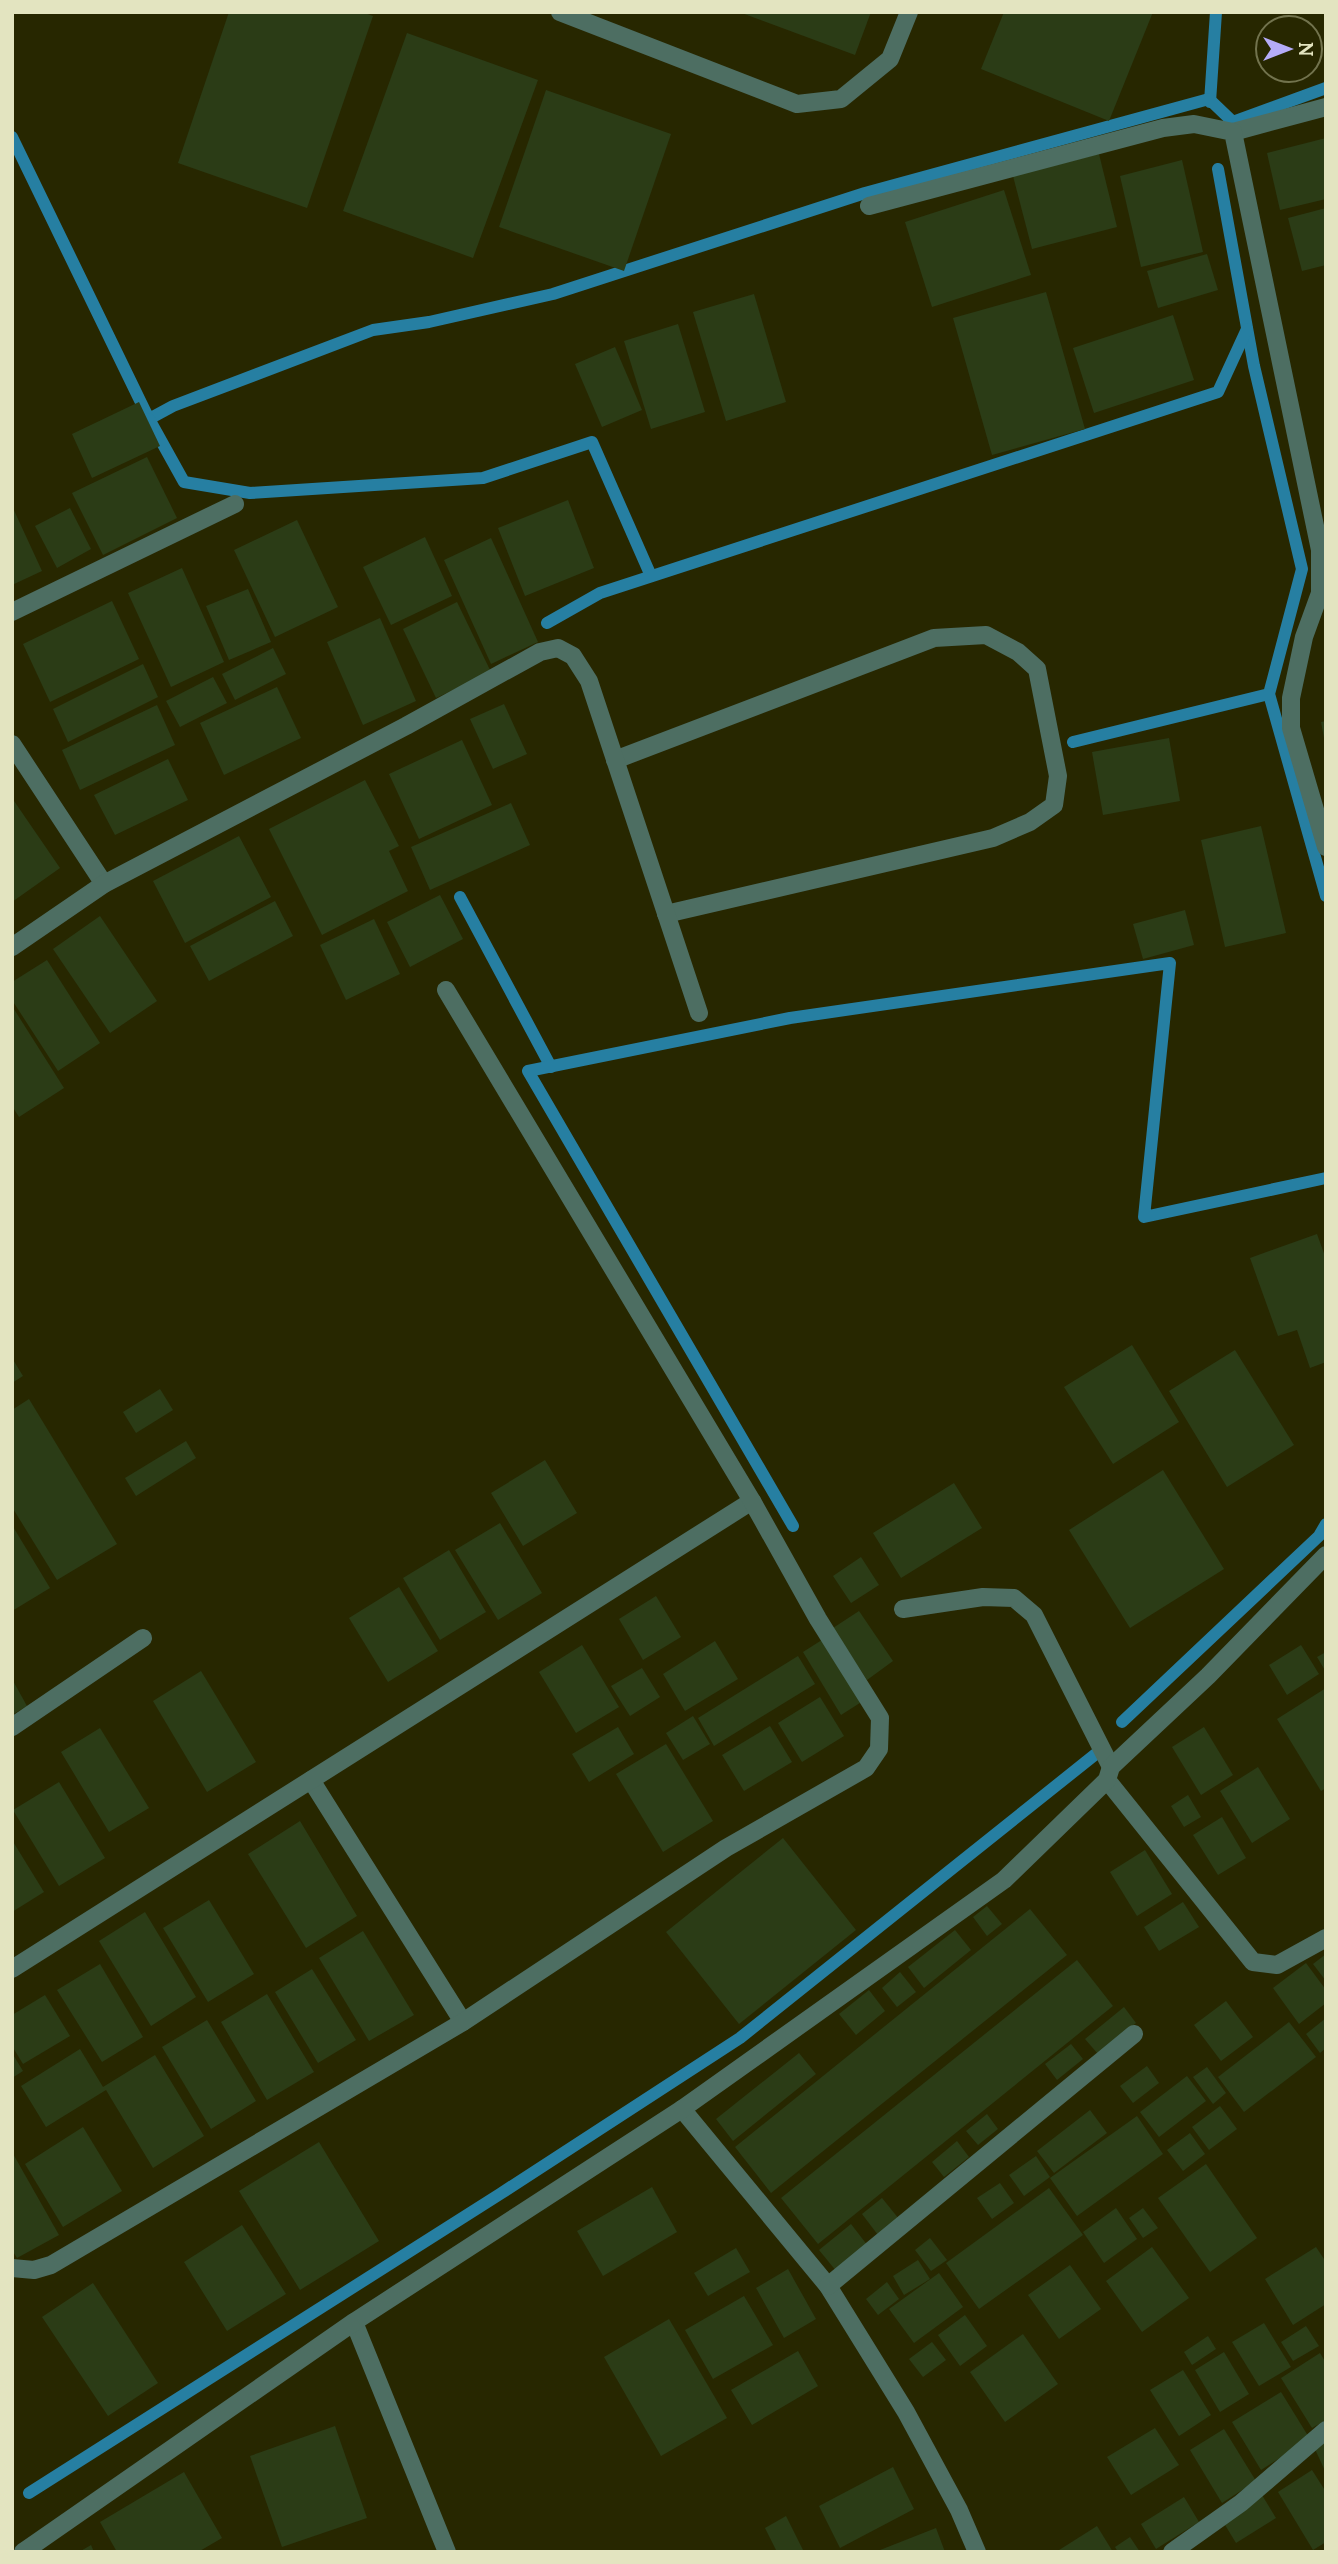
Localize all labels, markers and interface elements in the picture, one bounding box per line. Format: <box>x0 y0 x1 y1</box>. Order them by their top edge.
north arrow <box>1254 14 1324 84</box>
text: N <box>1294 42 1318 57</box>

